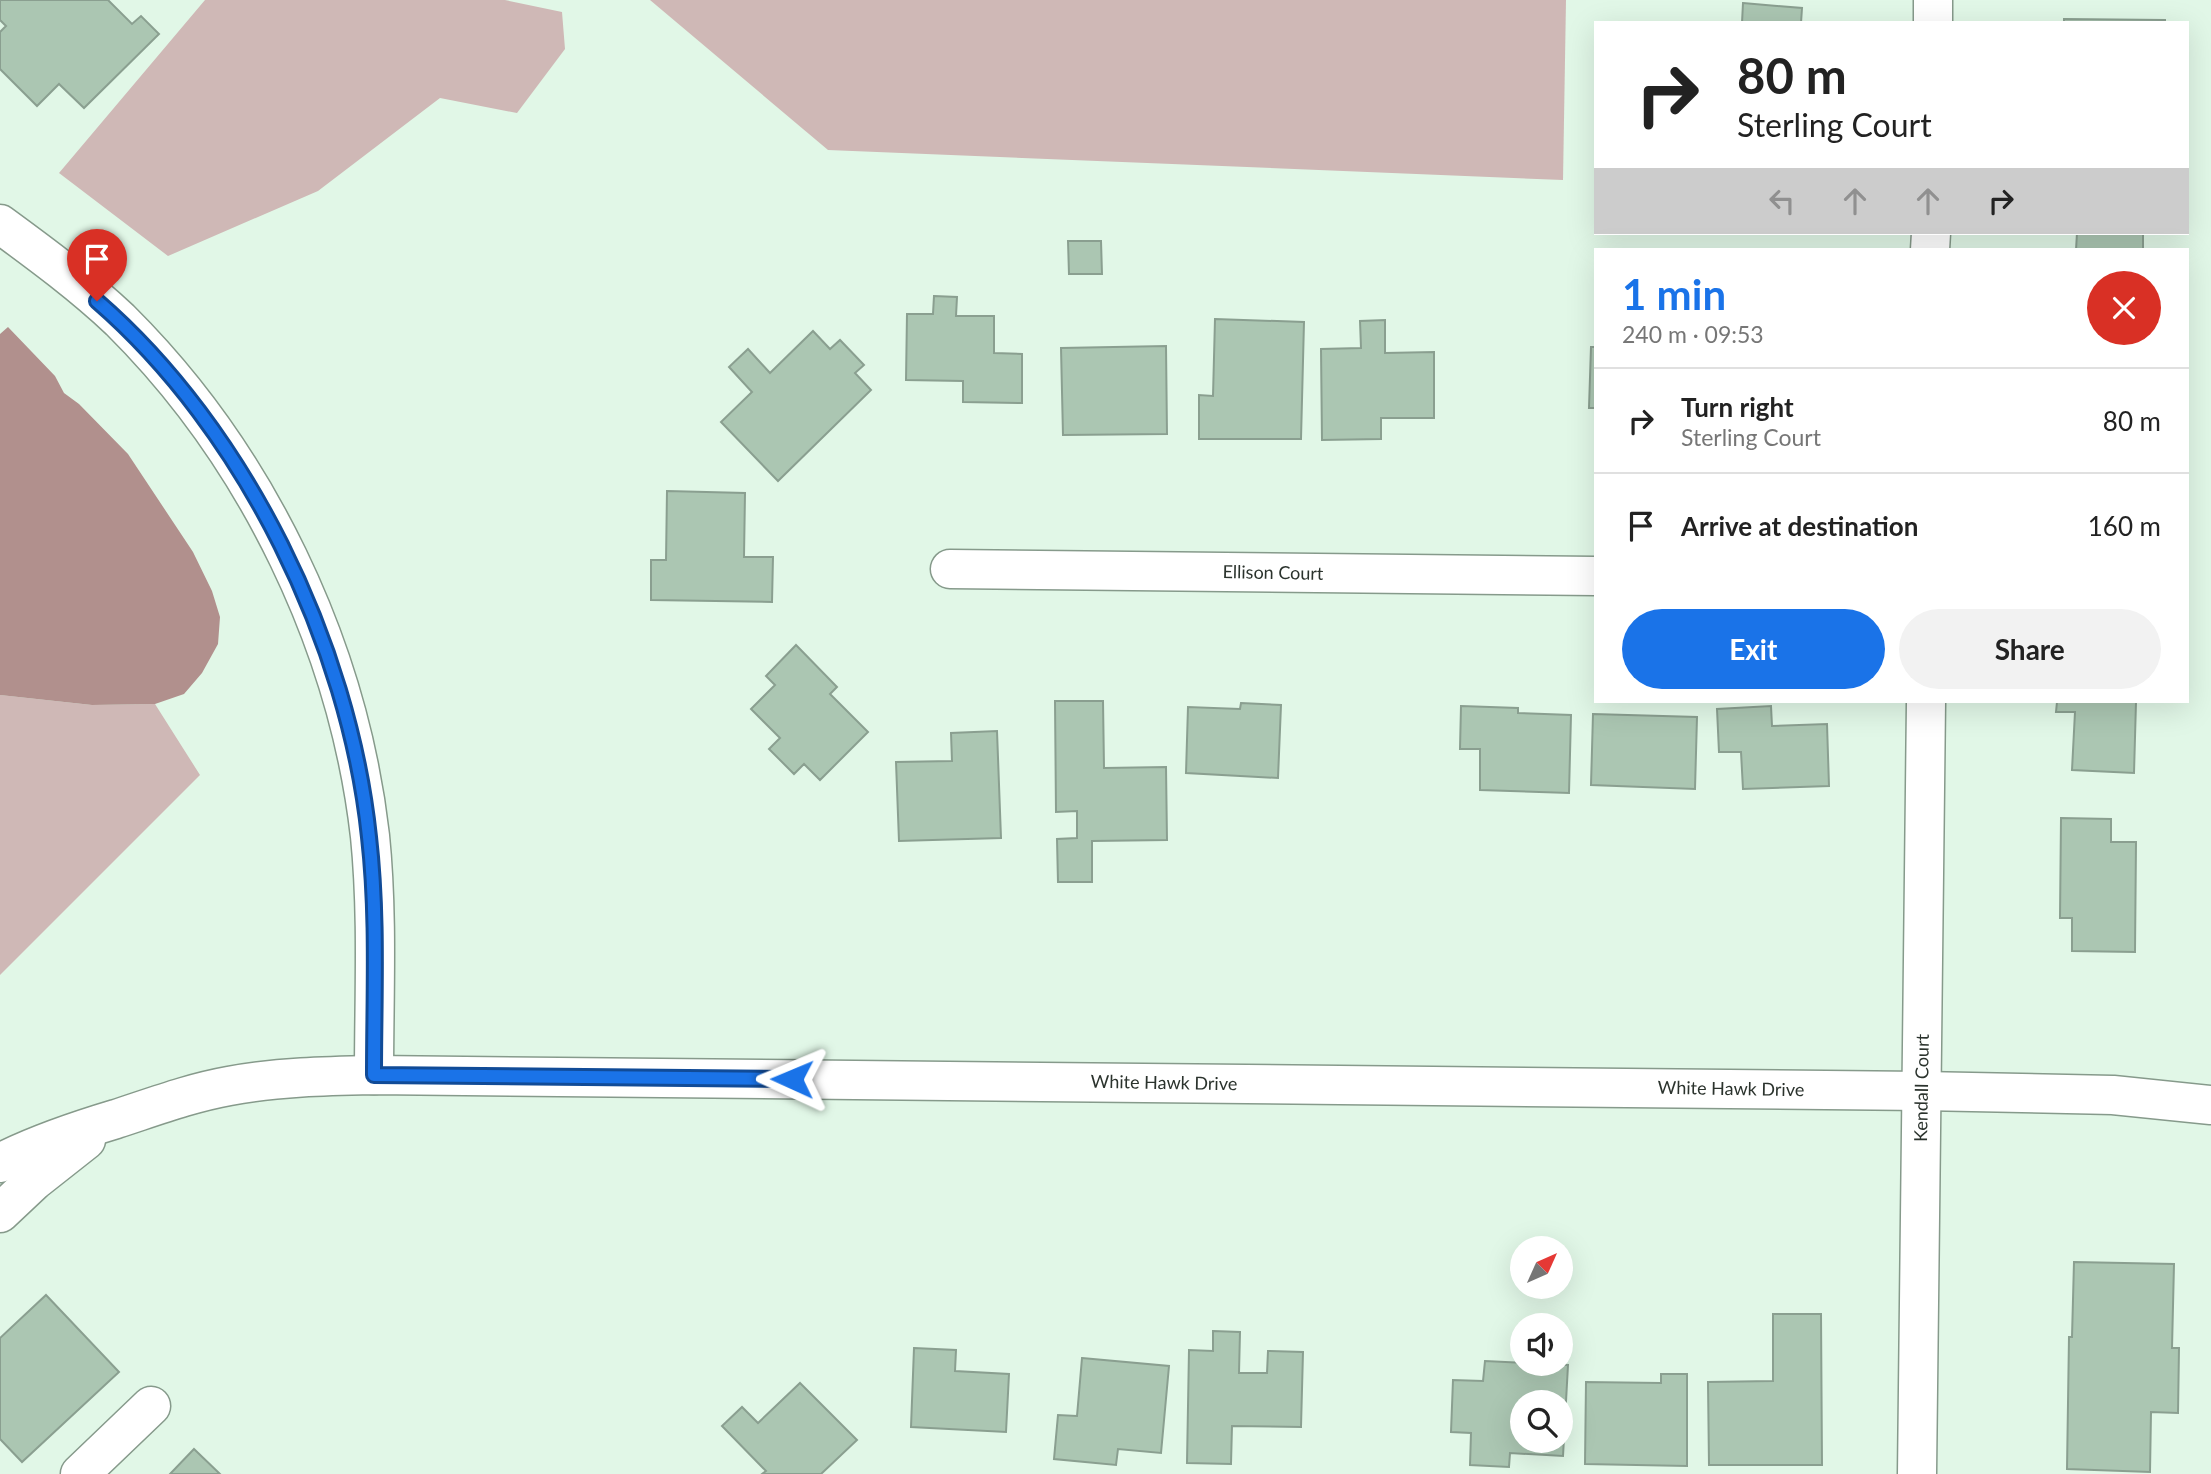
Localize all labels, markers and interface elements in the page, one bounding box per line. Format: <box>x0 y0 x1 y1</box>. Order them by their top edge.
text: 80 m <box>1737 46 1847 104</box>
icon: right <box>1622 49 1713 140</box>
text: Sterling Court <box>1737 105 1932 144</box>
icon: left <box>1763 182 1801 220</box>
icon: ahead <box>1836 182 1874 220</box>
icon: ahead <box>1909 182 1947 220</box>
icon: right <box>1982 182 2020 220</box>
pin <box>67 229 127 301</box>
icon: arrive <box>78 240 116 278</box>
text: 1 min <box>1622 269 1726 319</box>
button: close <box>2087 271 2161 345</box>
text: 240 m · 09:53 <box>1622 320 1764 348</box>
text: Turn right <box>1681 391 1794 423</box>
icon: right <box>1622 402 1660 440</box>
text: 80 m <box>2103 405 2161 437</box>
text: Sterling Court <box>1681 423 1821 451</box>
icon: arrive <box>1622 507 1660 545</box>
text: Arrive at destination <box>1681 510 1918 542</box>
text: 160 m <box>2088 510 2161 542</box>
street label: Ellison Court <box>1222 560 1324 584</box>
button: Exit <box>1622 609 1885 689</box>
button: Share <box>1899 609 2161 689</box>
street label: Kendall Court <box>1909 1033 1933 1142</box>
position arrow <box>755 1042 829 1116</box>
street label: White Hawk Drive <box>1091 1070 1238 1094</box>
street label: White Hawk Drive <box>1658 1076 1805 1100</box>
north arrow <box>1510 1236 1573 1298</box>
map controls <box>1510 1236 1573 1453</box>
button: sound <box>1510 1313 1573 1376</box>
button: search <box>1510 1390 1573 1453</box>

